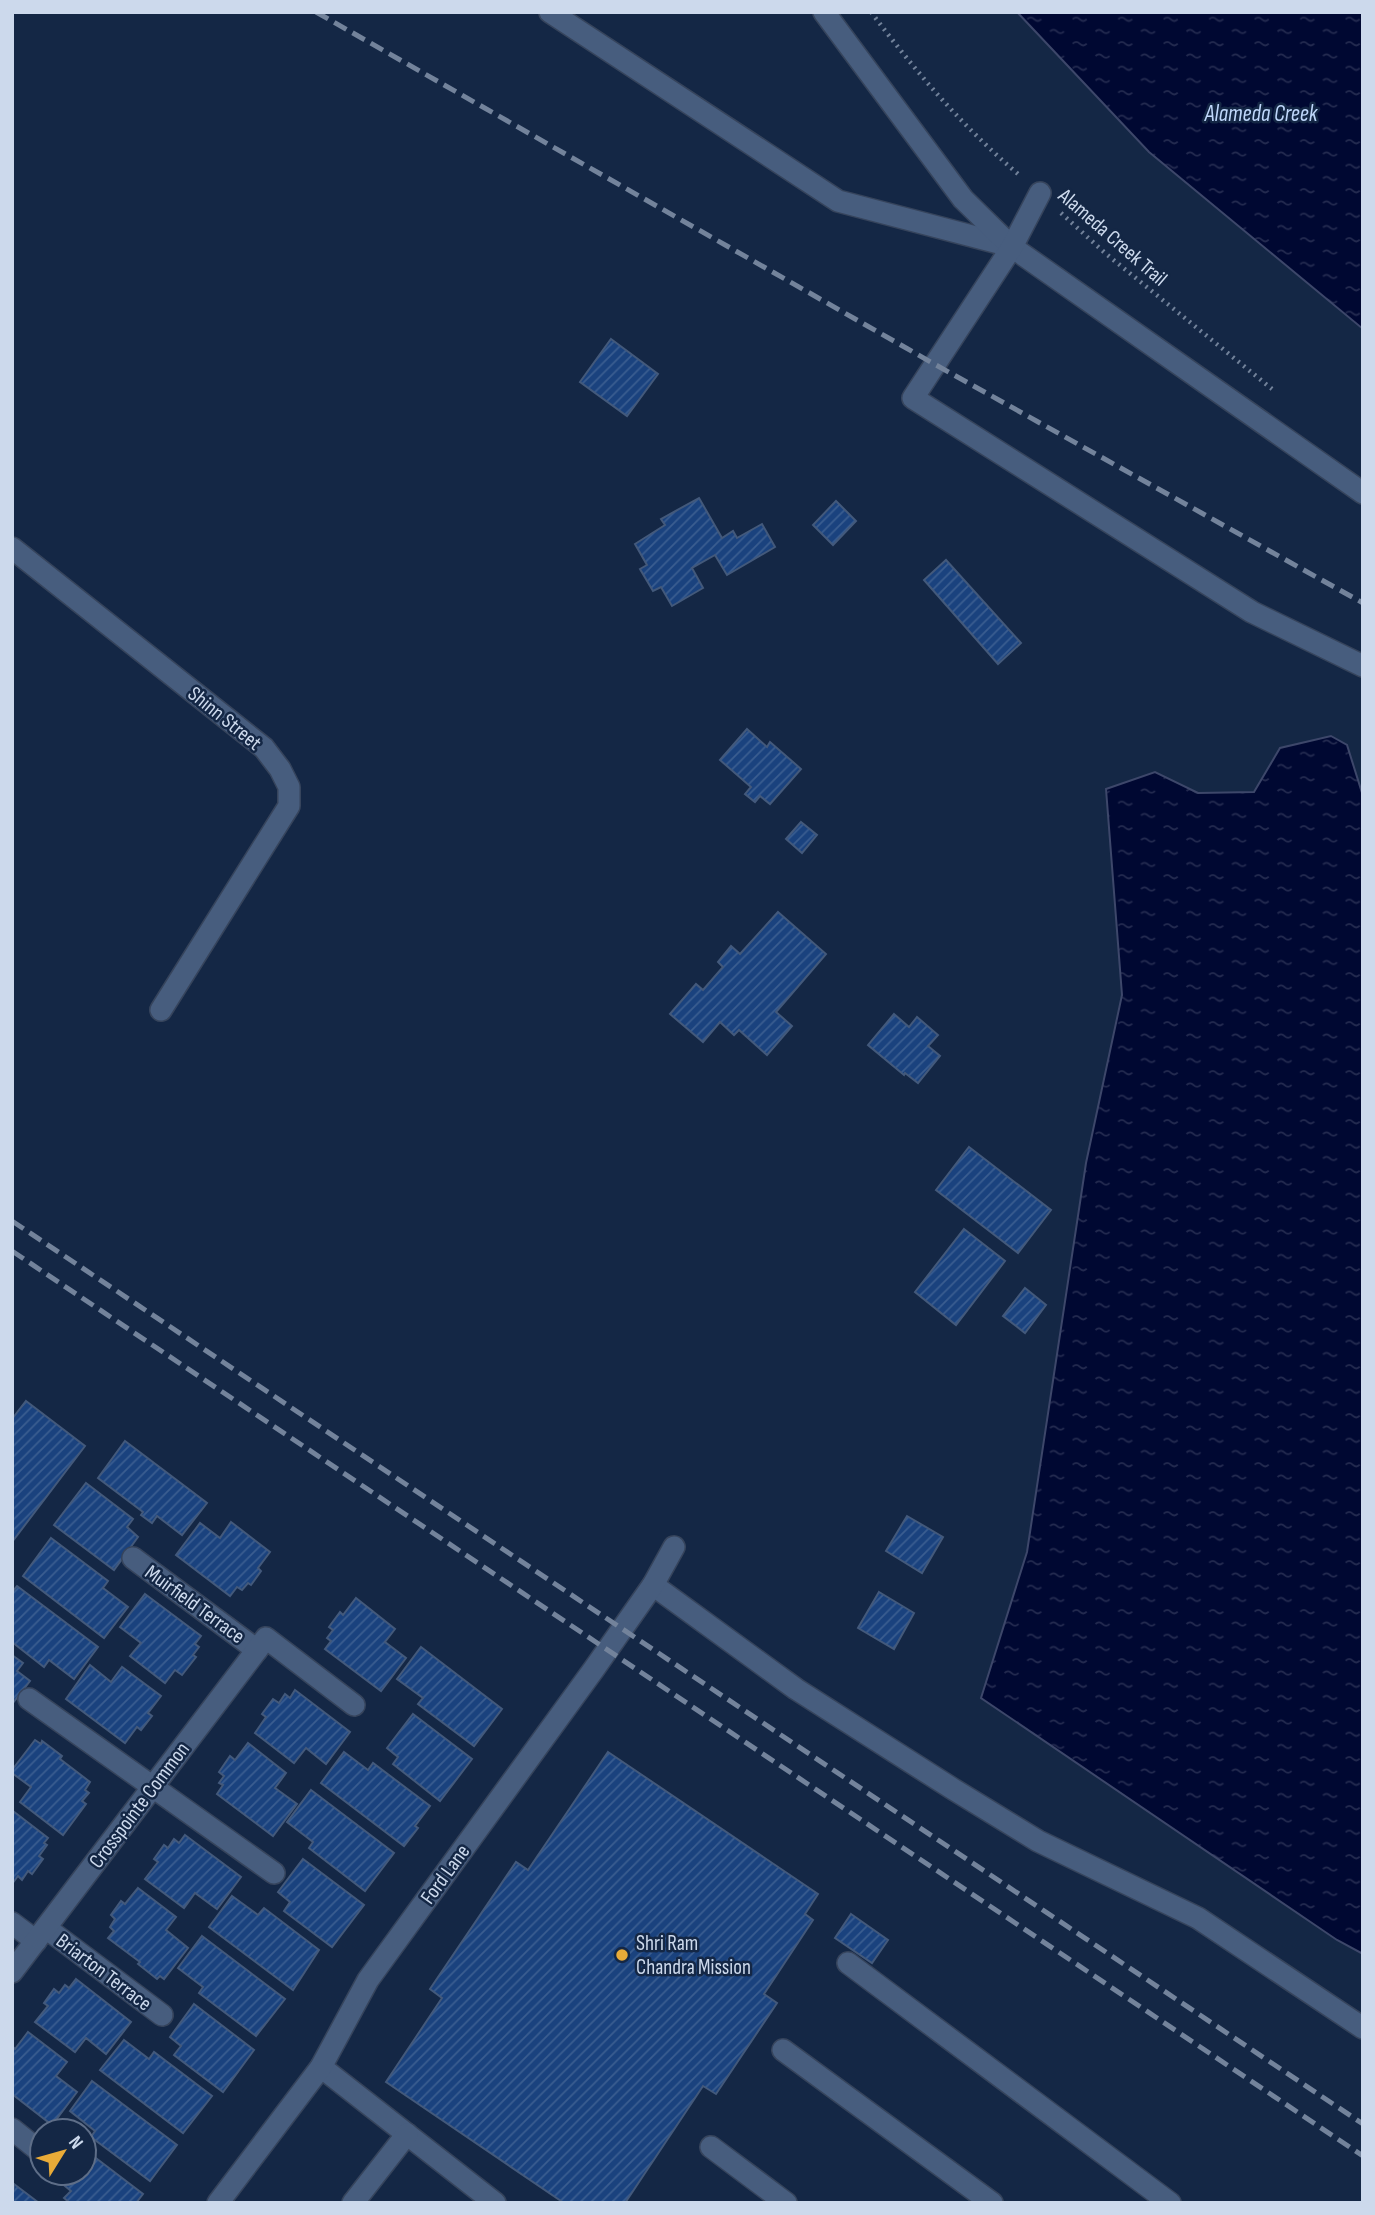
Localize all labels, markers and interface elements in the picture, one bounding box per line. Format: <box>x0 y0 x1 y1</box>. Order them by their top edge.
water label: Alameda Creek <box>1204 100 1319 128</box>
street label: Alameda Creek Trail <box>1052 183 1172 291</box>
street label: Shinn Street <box>183 681 267 756</box>
street label: Muirfield Terrace <box>140 1560 249 1649</box>
street label: Crosspointe Common <box>84 1737 195 1873</box>
street label: Ford Lane <box>415 1840 475 1909</box>
street label: Briarton Terrace <box>51 1928 156 2016</box>
place label: Shri Ram Chandra Mission <box>636 1931 751 1980</box>
marker: Shri Ram Chandra Mission <box>614 1947 630 1963</box>
north arrow <box>28 2117 98 2187</box>
text: N <box>63 2132 88 2154</box>

